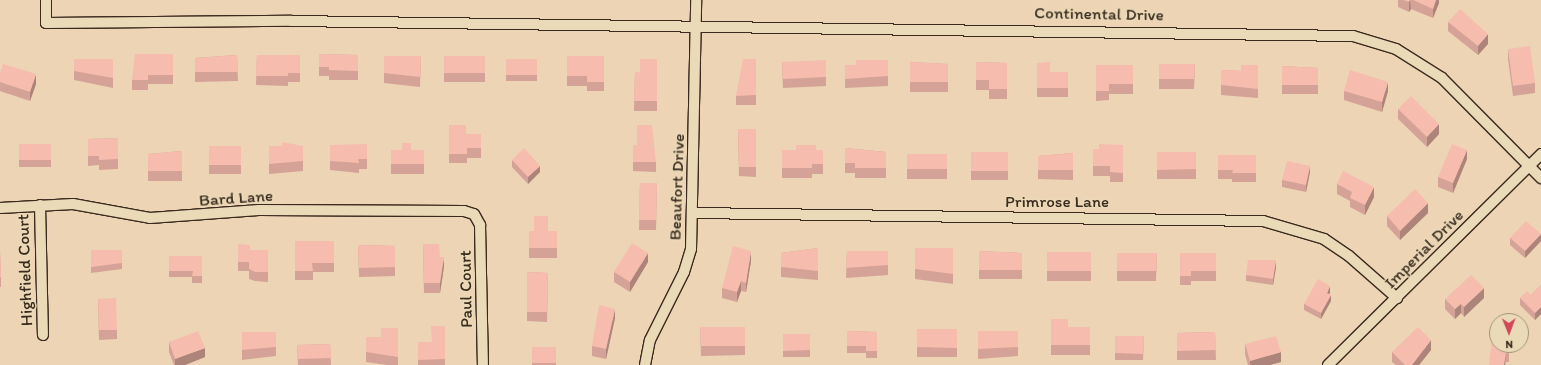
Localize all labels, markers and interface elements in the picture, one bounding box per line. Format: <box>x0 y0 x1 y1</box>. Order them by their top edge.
street label: Continental Drive <box>1034 3 1164 25</box>
street label: Beaufort Drive <box>665 133 689 241</box>
street label: Bard Lane <box>198 185 274 211</box>
street label: Primrose Lane <box>1005 192 1109 212</box>
street label: Imperial Drive <box>1380 205 1468 293</box>
street label: Highfield Court <box>13 213 37 327</box>
street label: Paul Court <box>455 250 477 328</box>
north arrow <box>1489 313 1529 353</box>
text: N <box>1505 338 1513 351</box>

